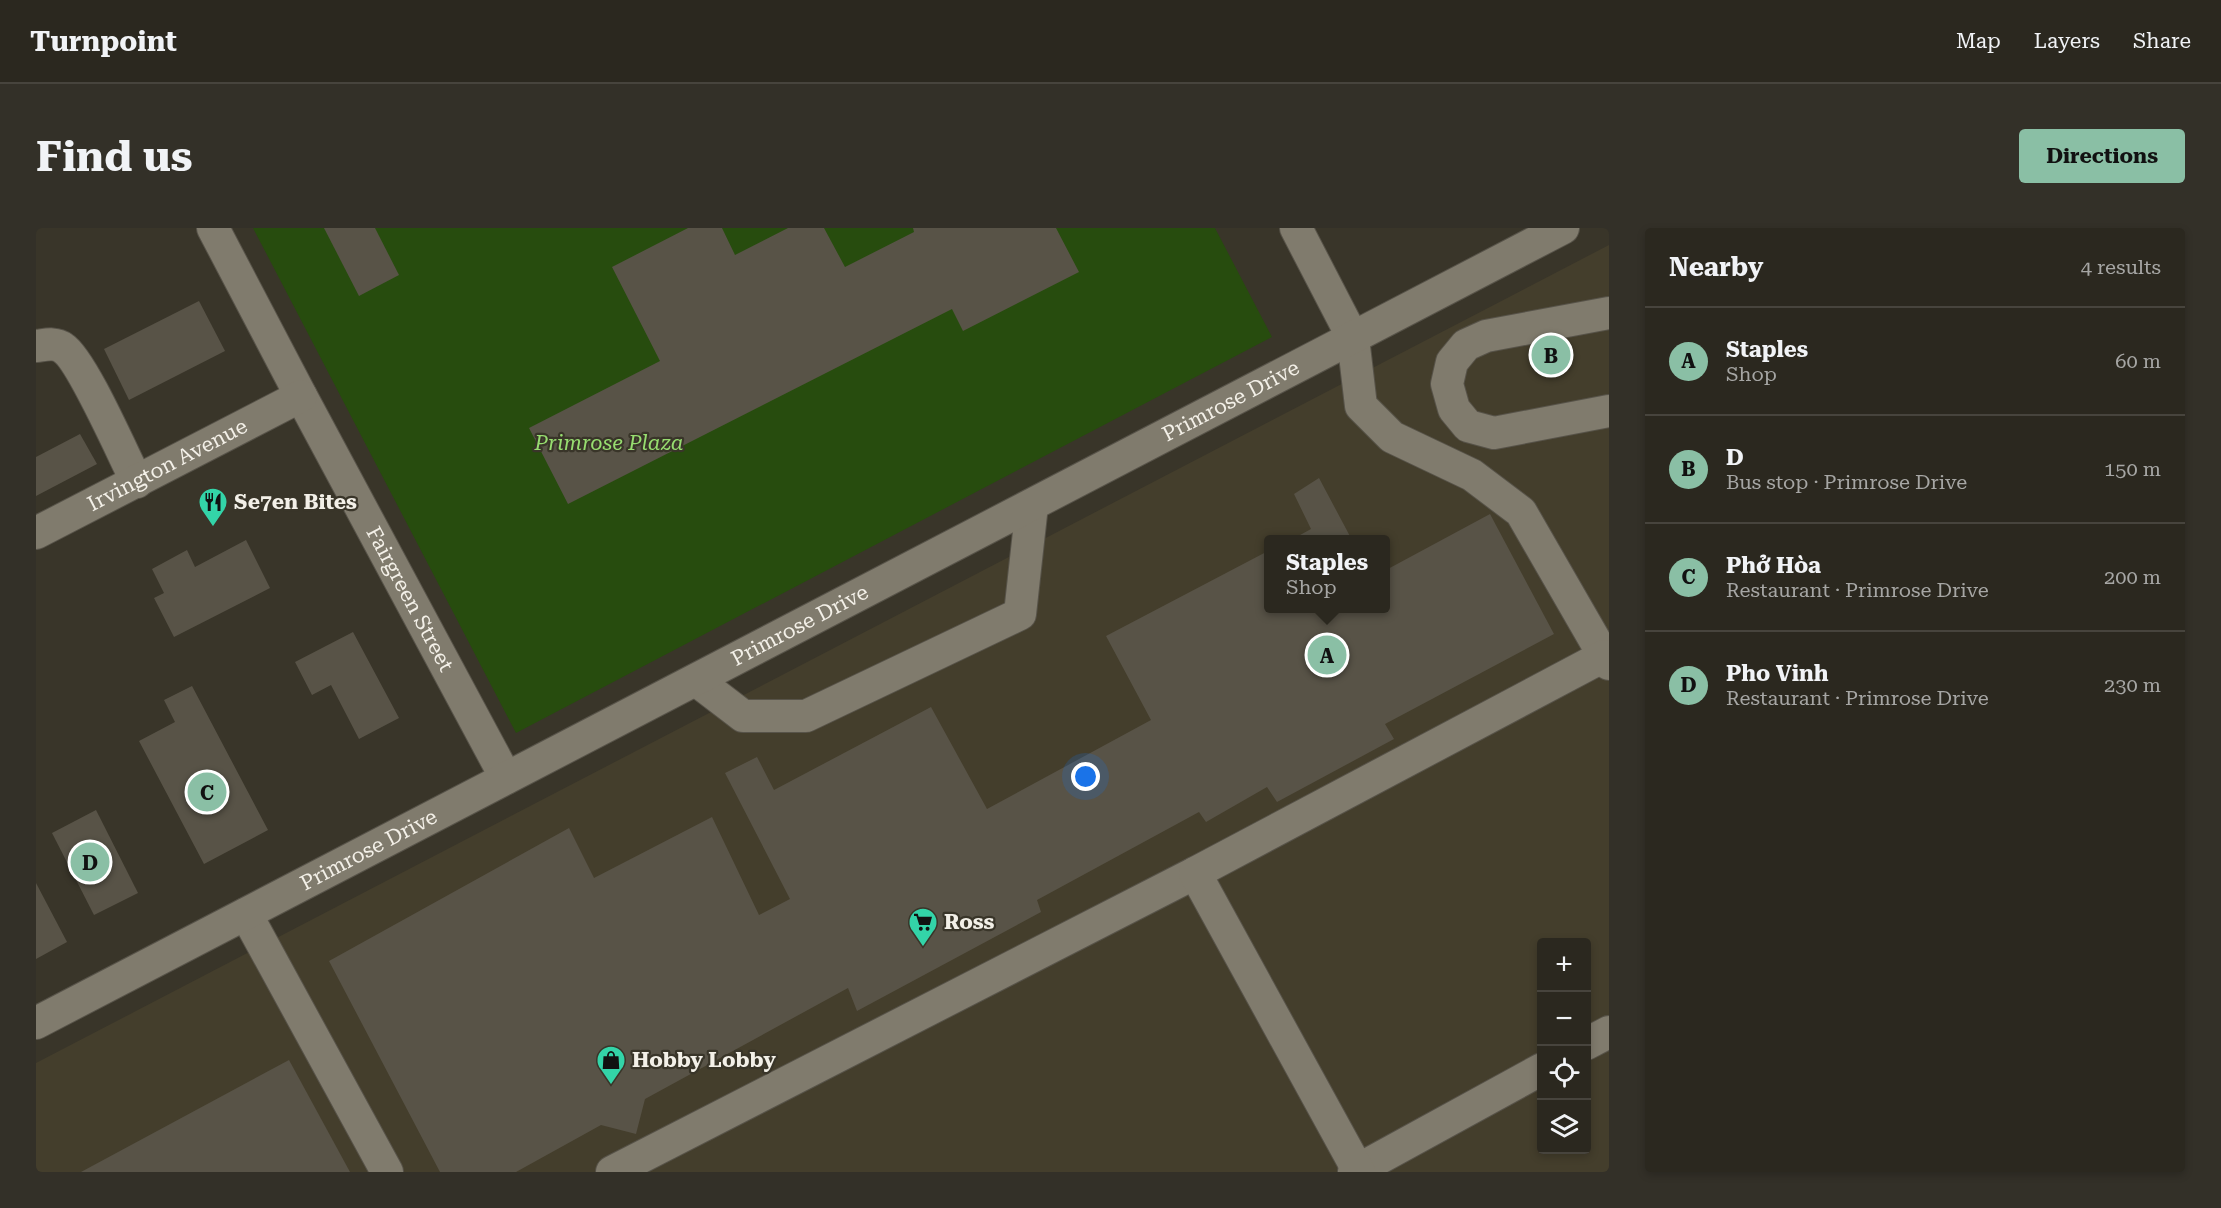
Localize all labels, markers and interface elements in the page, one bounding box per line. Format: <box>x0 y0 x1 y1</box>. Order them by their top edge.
text: Turnpoint <box>30 25 177 58</box>
text: Map <box>1956 29 2001 53</box>
text: Layers <box>2034 29 2100 53</box>
text: Share <box>2133 29 2191 53</box>
button: Directions <box>2019 129 2185 183</box>
text: Find us <box>36 132 193 181</box>
text: Nearby <box>1669 252 1763 282</box>
text: 4 results <box>2081 255 2161 279</box>
pin: B <box>1532 332 1570 378</box>
text: Staples <box>1726 337 1808 362</box>
text: A <box>1681 349 1696 373</box>
text: 60 m <box>2115 349 2161 373</box>
street label: Primrose Drive <box>1158 355 1303 446</box>
text: Shop <box>1726 362 1777 386</box>
street label: Irvington Avenue <box>84 414 251 516</box>
park label: Primrose Plaza <box>533 431 684 455</box>
text: D <box>1726 445 1744 470</box>
text: B <box>1681 457 1696 481</box>
text: 150 m <box>2104 457 2161 481</box>
text: Bus stop · Primrose Drive <box>1726 470 1967 494</box>
restaurant icon: Se7en Bites <box>197 486 229 528</box>
place label: Se7en Bites <box>234 490 357 514</box>
street label: Fairgreen Street <box>361 523 459 676</box>
popup <box>1264 535 1390 613</box>
text: Staples <box>1286 550 1368 575</box>
text: Phở Hòa <box>1726 553 1821 578</box>
text: C <box>1682 565 1696 589</box>
text: 200 m <box>2104 565 2161 589</box>
text: Shop <box>1286 575 1337 599</box>
text: Restaurant · Primrose Drive <box>1726 578 1989 602</box>
street label: Primrose Drive <box>727 580 872 671</box>
pin: A <box>1308 632 1346 678</box>
text: Pho Vinh <box>1726 661 1828 686</box>
text: D <box>1680 673 1697 697</box>
text: 230 m <box>2104 673 2161 697</box>
text: Restaurant · Primrose Drive <box>1726 686 1989 710</box>
your location <box>1071 762 1100 791</box>
pin: C <box>188 770 226 814</box>
street label: Primrose Drive <box>296 804 441 895</box>
pin: D <box>70 840 110 884</box>
supermarket icon: Ross <box>907 906 939 948</box>
place label: Ross <box>944 910 995 934</box>
map controls <box>1537 938 1591 1154</box>
button: + <box>1537 938 1591 992</box>
button: − <box>1537 992 1591 1046</box>
shop icon: Hobby Lobby <box>595 1044 627 1086</box>
button: locate <box>1537 1046 1591 1100</box>
place label: Hobby Lobby <box>632 1048 776 1072</box>
button: layers <box>1537 1100 1591 1154</box>

